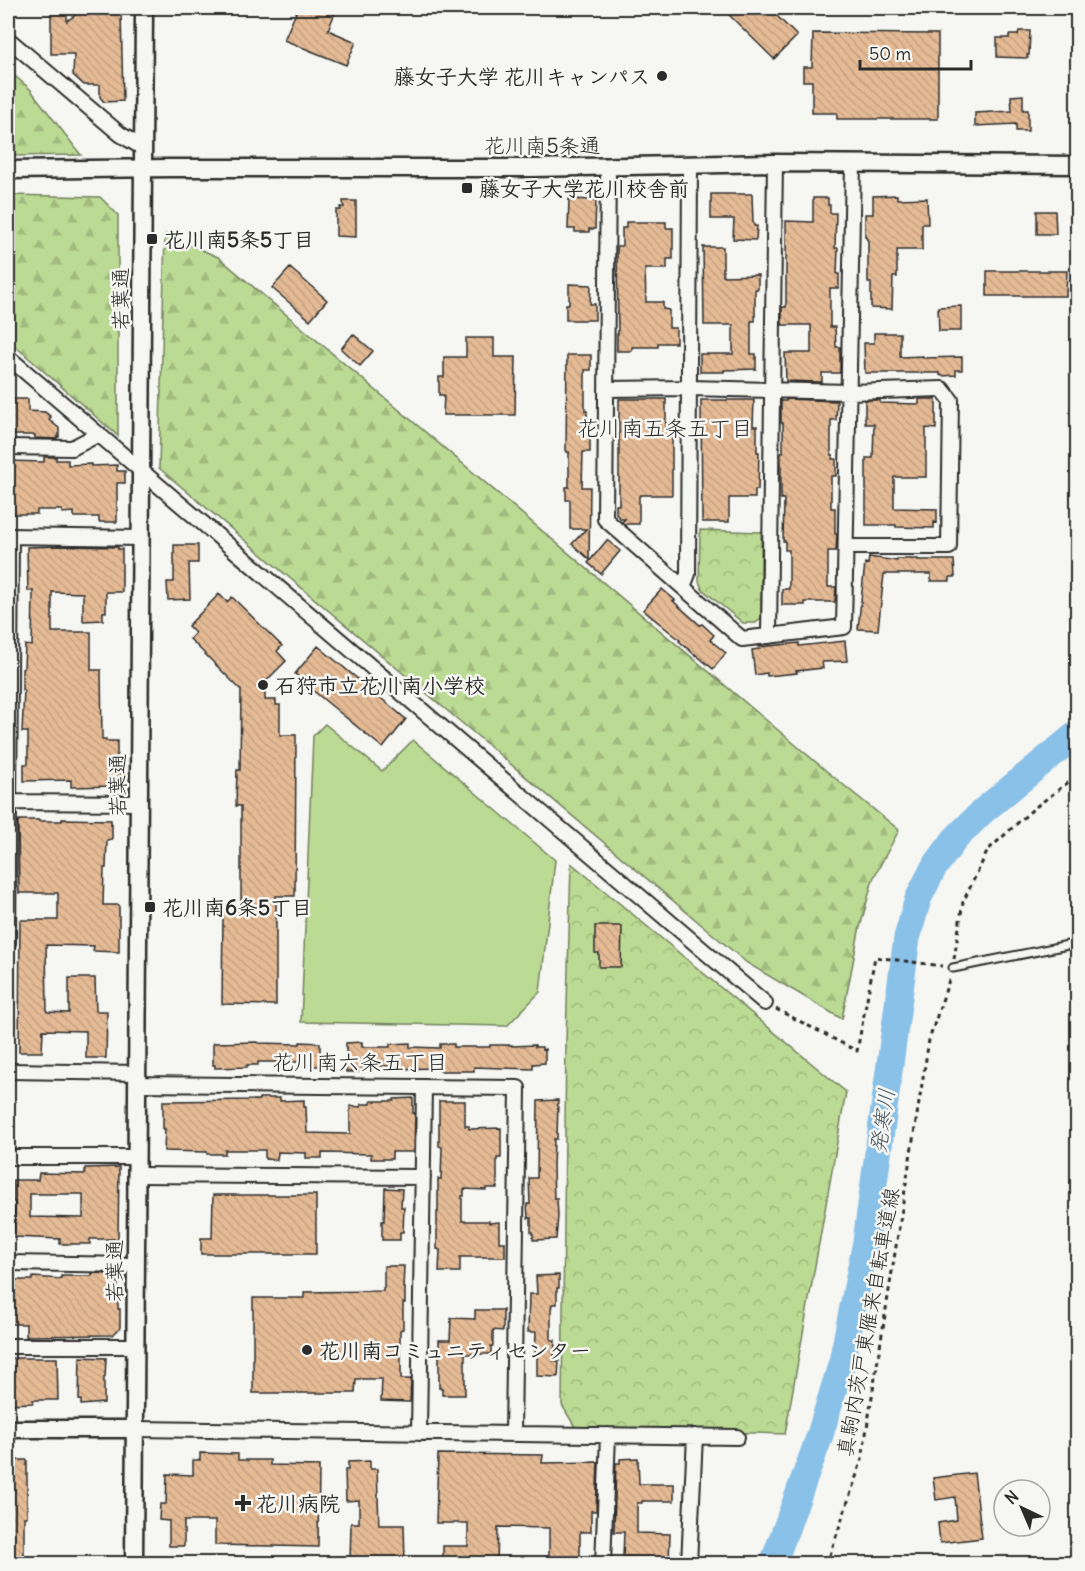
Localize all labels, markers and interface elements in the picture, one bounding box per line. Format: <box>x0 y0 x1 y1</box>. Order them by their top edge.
scale bar <box>860 33 971 71</box>
text: 50 m <box>869 42 911 65</box>
place label: 藤女子大学 花川キャンパス <box>394 63 650 90</box>
marker: 藤女子大学 花川キャンパス <box>655 69 669 83</box>
street label: 花川南5条通 <box>483 132 601 159</box>
place label: 藤女子大学花川校舎前 <box>479 175 689 202</box>
marker: 藤女子大学花川校舎前 <box>460 181 474 195</box>
place label: 花川南5条5丁目 <box>164 226 314 253</box>
marker: 花川南5条5丁目 <box>145 232 159 246</box>
street label: 若葉通 <box>107 268 134 331</box>
district label: 花川南五条五丁目 <box>577 414 753 442</box>
place label: 石狩市立花川南小学校 <box>275 672 485 699</box>
marker: 石狩市立花川南小学校 <box>256 678 270 692</box>
street label: 若葉通 <box>104 754 131 817</box>
place label: 花川南6条5丁目 <box>162 894 312 921</box>
marker: 花川南6条5丁目 <box>143 900 157 914</box>
district label: 花川南六条五丁目 <box>272 1048 448 1076</box>
water label: 発寒川 <box>864 1086 900 1156</box>
street label: 真駒内茨戸東雁来自転車道線 <box>831 1185 905 1459</box>
street label: 若葉通 <box>101 1240 128 1303</box>
place label: 花川南コミュニティセンター <box>319 1337 591 1364</box>
marker: 花川南コミュニティセンター <box>300 1343 314 1357</box>
north arrow <box>992 1478 1052 1538</box>
text: N <box>1001 1486 1023 1508</box>
place label: 花川病院 <box>256 1490 340 1517</box>
marker: 花川病院 <box>234 1494 252 1512</box>

